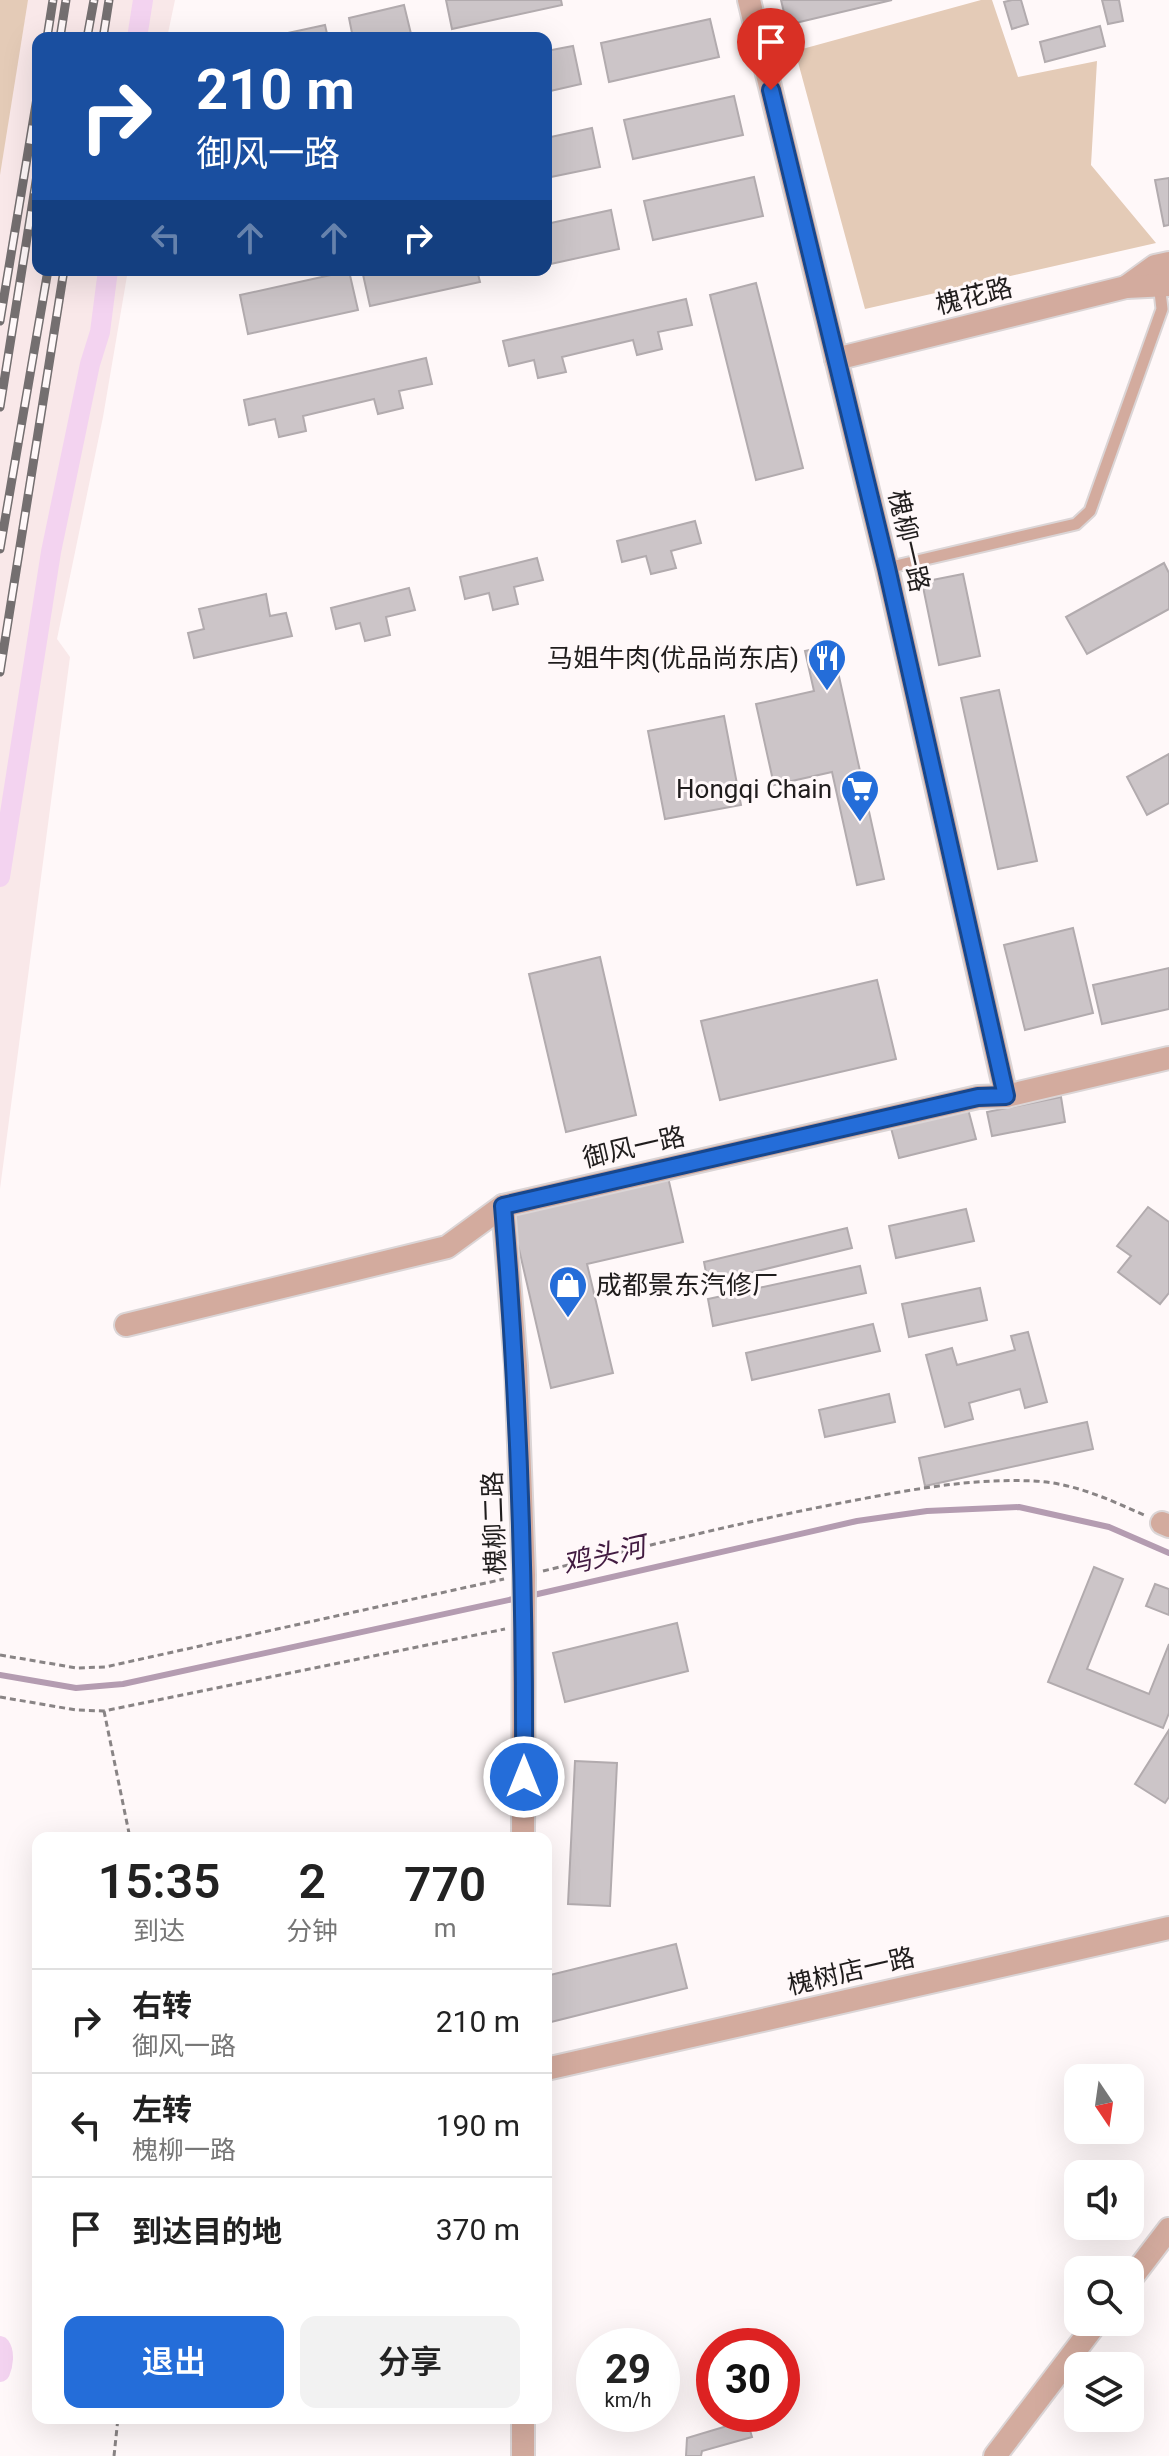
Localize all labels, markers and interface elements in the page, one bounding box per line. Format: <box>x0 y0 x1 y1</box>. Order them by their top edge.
pin <box>737 8 805 90</box>
icon: arrive <box>749 20 793 64</box>
text: 210 m <box>196 57 355 123</box>
icon: right <box>64 64 168 168</box>
text: 御风一路 <box>196 133 340 175</box>
icon: left <box>144 216 188 260</box>
icon: ahead <box>228 216 272 260</box>
icon: ahead <box>312 216 356 260</box>
icon: right <box>396 216 440 260</box>
street label: 槐花路 <box>933 272 1015 320</box>
street label: 槐柳一路 <box>883 487 935 595</box>
restaurant icon: 马姐牛肉(优品尚东店) <box>806 637 848 692</box>
place label: 马姐牛肉(优品尚东店) <box>547 643 799 673</box>
supermarket icon: Hongqi Chain <box>839 768 881 823</box>
place label: Hongqi Chain <box>676 774 832 804</box>
street label: 御风一路 <box>580 1121 688 1173</box>
shop icon: 成都景东汽修厂 <box>547 1264 589 1319</box>
place label: 成都景东汽修厂 <box>596 1270 778 1300</box>
street label: 槐柳二路 <box>477 1471 511 1575</box>
water label: 鸡头河 <box>559 1529 654 1581</box>
position arrow <box>482 1735 566 1819</box>
text: 15:35 <box>98 1853 221 1910</box>
text: 2 <box>299 1853 326 1910</box>
text: 770 <box>404 1856 486 1913</box>
text: m <box>434 1913 457 1943</box>
text: 到达 <box>133 1916 185 1946</box>
text: 分钟 <box>286 1916 338 1946</box>
street label: 槐树店一路 <box>784 1942 918 2000</box>
text: 右转 <box>132 1988 192 2023</box>
icon: right <box>64 1999 108 2043</box>
text: 210 m <box>436 2004 520 2039</box>
text: 御风一路 <box>132 2031 236 2061</box>
north arrow <box>1064 2064 1144 2144</box>
map controls <box>1064 2064 1144 2432</box>
text: 左转 <box>132 2092 192 2127</box>
icon: left <box>64 2103 108 2147</box>
text: 190 m <box>436 2108 520 2143</box>
text: 槐柳一路 <box>132 2135 236 2165</box>
button: sound <box>1064 2160 1144 2240</box>
icon: arrive <box>64 2207 108 2251</box>
text: 370 m <box>436 2212 520 2247</box>
text: 到达目的地 <box>132 2214 282 2249</box>
button: search <box>1064 2256 1144 2336</box>
button: 退出 <box>64 2316 284 2408</box>
button: 分享 <box>300 2316 520 2408</box>
speed limit sign: 30 <box>696 2328 800 2432</box>
text: 29 <box>605 2346 651 2393</box>
button: layers <box>1064 2352 1144 2432</box>
text: km/h <box>605 2388 651 2412</box>

